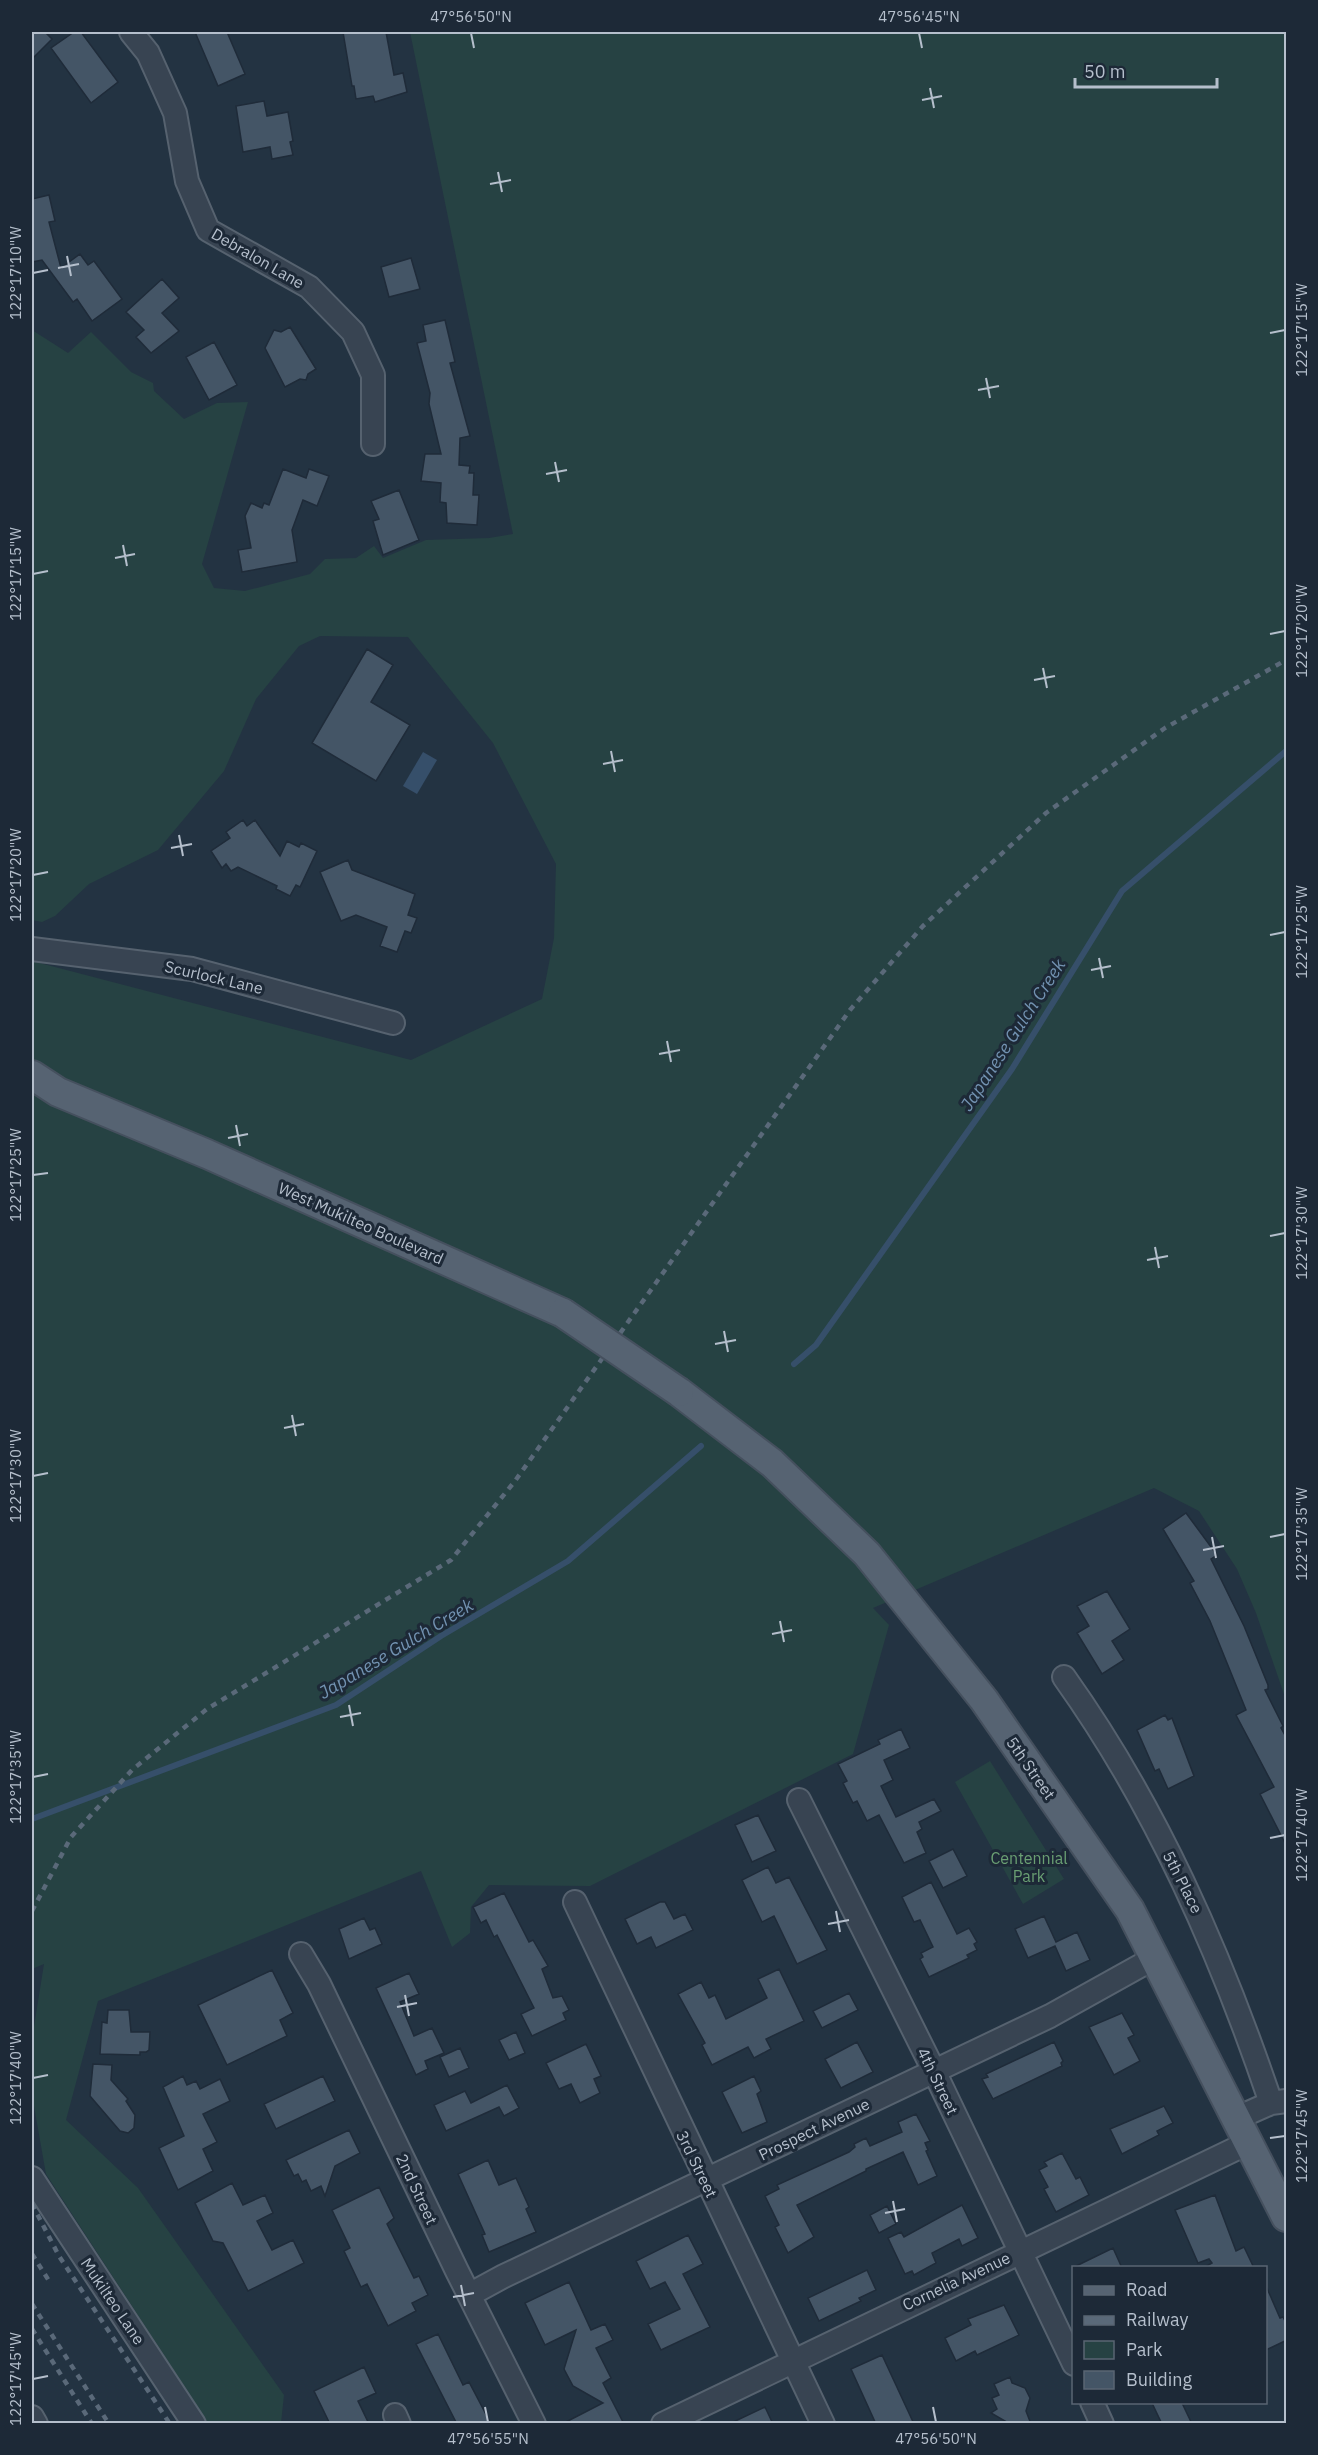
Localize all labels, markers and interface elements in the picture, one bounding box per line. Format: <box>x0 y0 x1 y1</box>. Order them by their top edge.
text: 47°56'50"N <box>430 7 512 26</box>
text: 47°56'45"N <box>878 7 960 26</box>
scale bar <box>1075 51 1218 89</box>
text: 50 m <box>1084 60 1126 83</box>
street label: Debralon Lane <box>208 223 308 293</box>
text: 122°17'10"W <box>6 226 25 320</box>
text: 122°17'15"W <box>1292 283 1311 377</box>
text: 122°17'15"W <box>6 527 25 621</box>
text: 122°17'20"W <box>1292 584 1311 678</box>
text: 122°17'20"W <box>6 828 25 922</box>
text: 122°17'25"W <box>1292 885 1311 979</box>
water label: Japanese Gulch Creek <box>955 954 1071 1115</box>
street label: Scurlock Lane <box>163 956 265 998</box>
text: 122°17'25"W <box>6 1128 25 1222</box>
street label: West Mukilteo Boulevard <box>275 1178 447 1268</box>
text: 122°17'30"W <box>1292 1186 1311 1280</box>
text: 122°17'30"W <box>6 1429 25 1523</box>
text: 122°17'35"W <box>1292 1487 1311 1581</box>
water label: Japanese Gulch Creek <box>314 1593 478 1704</box>
text: 122°17'35"W <box>6 1730 25 1824</box>
street label: 5th Street <box>1002 1733 1060 1803</box>
text: 122°17'40"W <box>1292 1788 1311 1882</box>
street label: 5th Place <box>1159 1847 1207 1917</box>
park label: Centennial Park <box>990 1848 1068 1886</box>
text: 122°17'40"W <box>6 2031 25 2125</box>
street label: 4th Street <box>913 2044 963 2118</box>
text: 122°17'45"W <box>1292 2089 1311 2183</box>
street label: Prospect Avenue <box>755 2093 873 2165</box>
street label: 3rd Street <box>672 2127 722 2201</box>
street label: 2nd Street <box>392 2150 442 2228</box>
street label: Cornelia Avenue <box>899 2247 1013 2315</box>
street label: Mukilteo Lane <box>77 2254 149 2348</box>
legend <box>1072 2266 1267 2404</box>
text: Road <box>1126 2278 1167 2301</box>
text: Railway <box>1126 2308 1188 2331</box>
text: 122°17'45"W <box>6 2332 25 2426</box>
text: Park <box>1126 2338 1163 2361</box>
text: Building <box>1126 2368 1193 2391</box>
text: 47°56'55"N <box>447 2429 529 2448</box>
text: 47°56'50"N <box>895 2429 977 2448</box>

